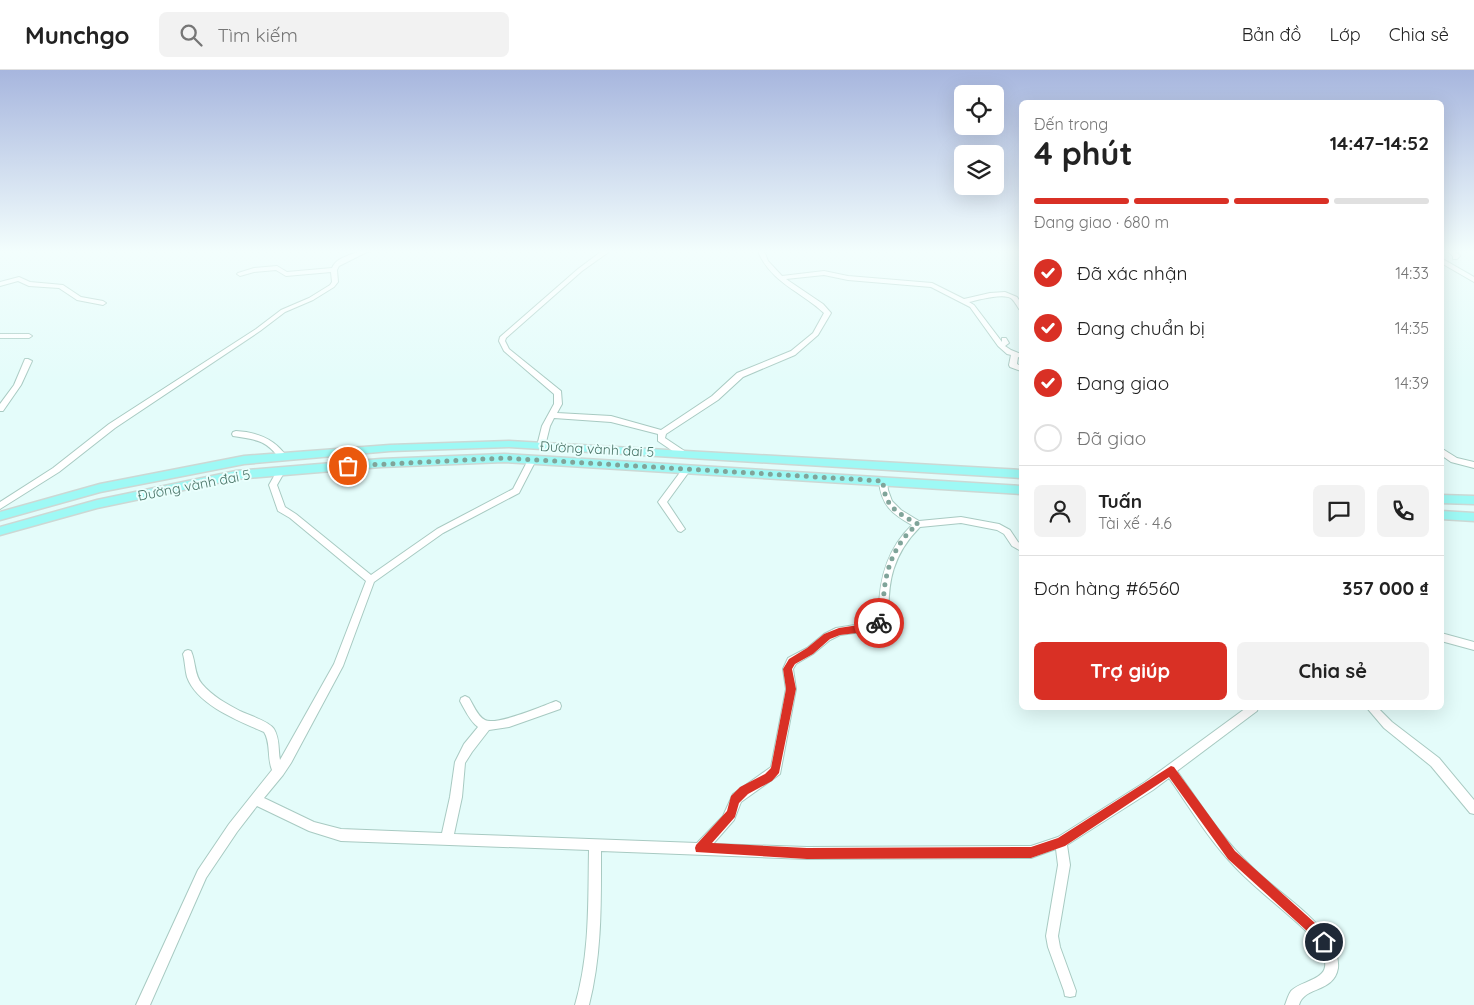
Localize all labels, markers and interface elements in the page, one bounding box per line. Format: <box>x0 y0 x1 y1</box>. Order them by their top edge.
search box <box>159 12 509 57</box>
text: Munchgo <box>25 20 129 50</box>
icon: search <box>177 21 205 49</box>
text: Tìm kiếm <box>217 23 298 47</box>
text: Bản đồ <box>1242 23 1301 46</box>
text: Lớp <box>1329 23 1361 46</box>
text: Chia sẻ <box>1389 23 1449 46</box>
map controls <box>954 85 1004 195</box>
button: locate <box>954 85 1004 135</box>
text: Đến trong <box>1034 114 1108 134</box>
text: 14:47–14:52 <box>1330 131 1429 155</box>
text: 4 phút <box>1034 133 1133 173</box>
button: layers <box>954 145 1004 195</box>
text: Đang giao · 680 m <box>1034 212 1169 232</box>
icon: check <box>1034 259 1062 287</box>
text: Đã xác nhận <box>1077 261 1187 285</box>
text: 14:33 <box>1395 263 1429 283</box>
icon: check <box>1034 314 1062 342</box>
text: Đang chuẩn bị <box>1077 316 1205 340</box>
text: 14:35 <box>1395 318 1429 338</box>
icon: check <box>1034 369 1062 397</box>
text: Đang giao <box>1077 371 1169 395</box>
text: 14:39 <box>1395 373 1429 393</box>
text: Đã giao <box>1077 426 1146 450</box>
street label: Đường vành đai 5 <box>539 437 655 461</box>
pin <box>327 445 369 487</box>
icon: bag <box>334 452 362 480</box>
street label: Đường vành đai 5 <box>136 465 252 505</box>
button: person <box>1034 485 1086 537</box>
button: chat <box>1313 485 1365 537</box>
button: phone <box>1377 485 1429 537</box>
text: Tuấn <box>1098 489 1142 513</box>
text: Tài xế · 4.6 <box>1098 513 1172 533</box>
text: Đơn hàng #6560 <box>1034 576 1180 600</box>
text: 357 000 ₫ <box>1342 576 1429 600</box>
courier <box>854 598 904 648</box>
icon: bike <box>865 609 893 637</box>
button: Trợ giúp <box>1034 642 1227 700</box>
button: Chia sẻ <box>1237 642 1429 700</box>
pin <box>1303 921 1345 963</box>
icon: home <box>1310 928 1338 956</box>

